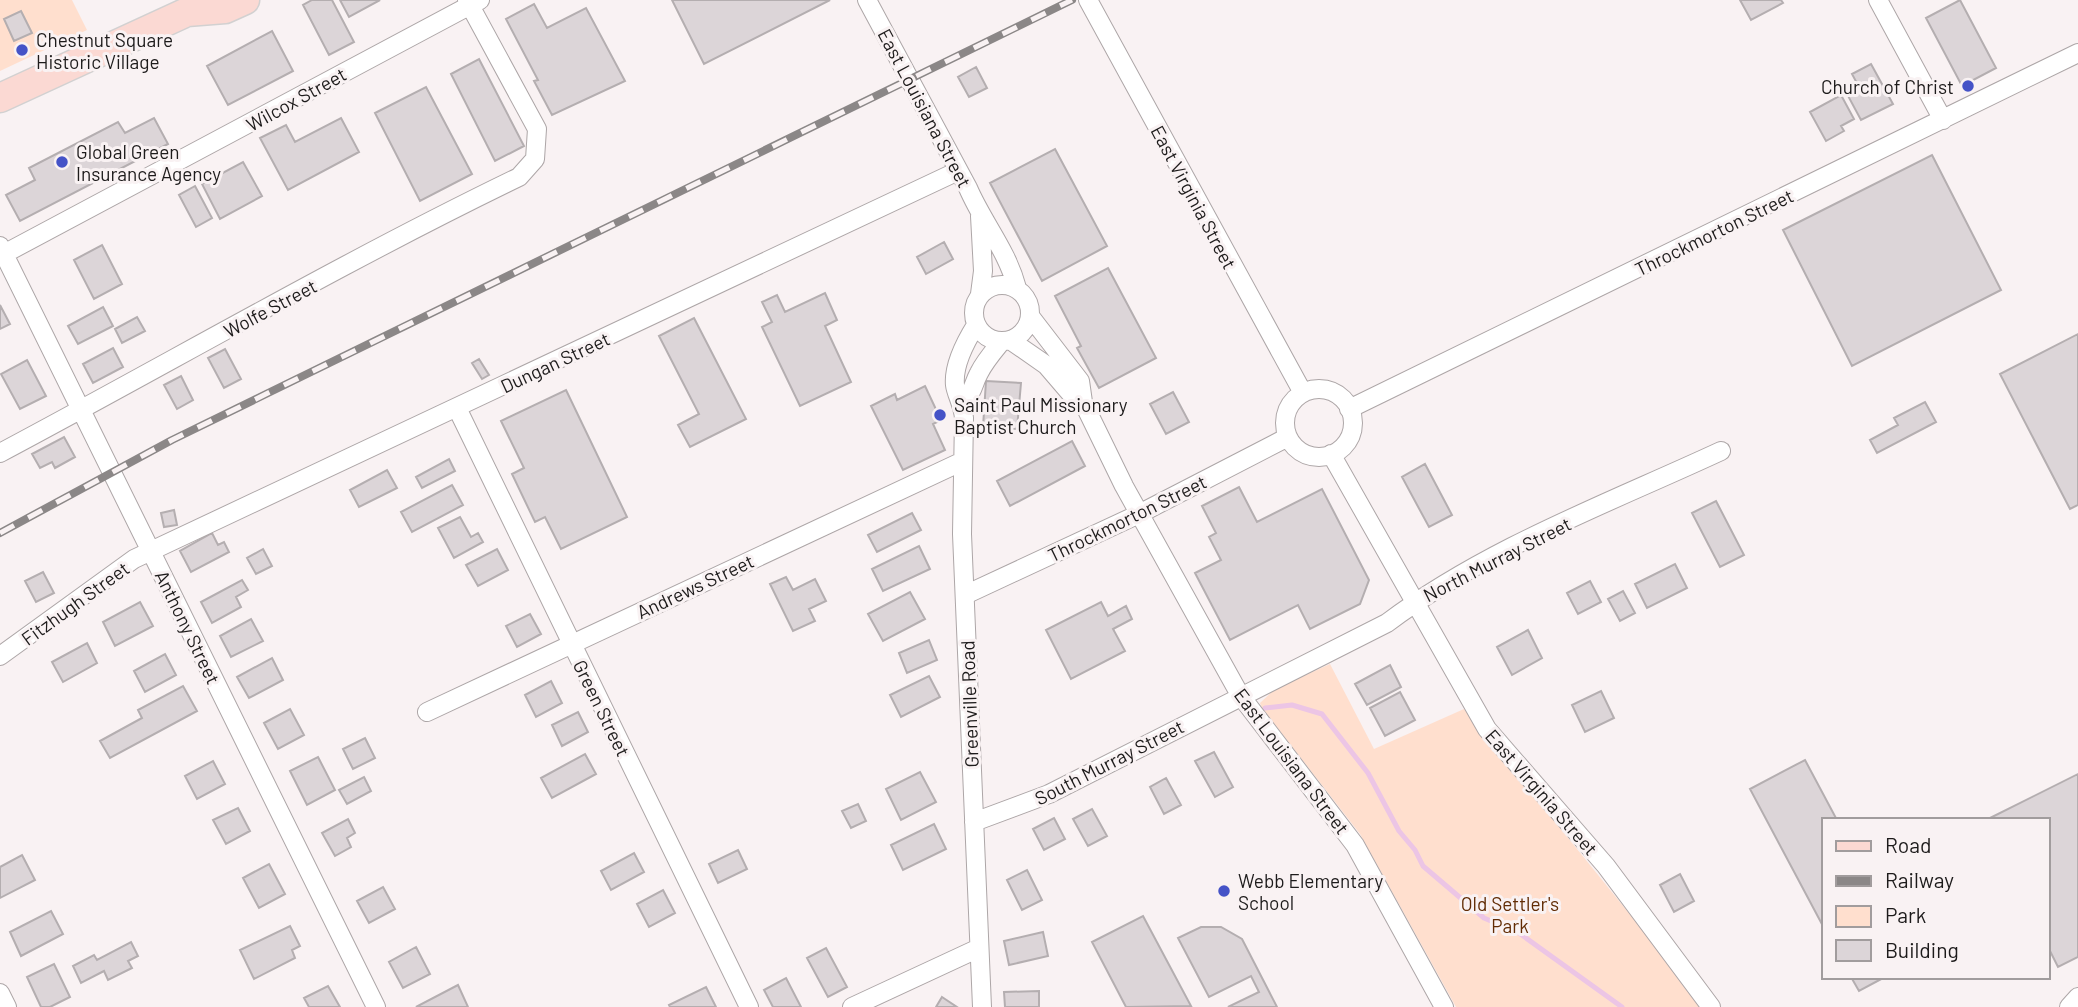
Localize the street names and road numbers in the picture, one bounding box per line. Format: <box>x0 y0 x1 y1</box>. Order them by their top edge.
street label: East Louisiana Street <box>873 25 977 191</box>
street label: Wilcox Street <box>242 62 350 136</box>
street label: East Virginia Street <box>1146 121 1242 273</box>
street label: Throckmorton Street <box>1631 184 1797 280</box>
street label: Wolfe Street <box>220 274 320 342</box>
street label: Dungan Street <box>497 327 613 397</box>
street label: Throckmorton Street <box>1044 470 1210 566</box>
street label: North Murray Street <box>1419 512 1575 606</box>
street label: Andrews Street <box>633 549 757 623</box>
street label: Fitzhugh Street <box>17 556 133 650</box>
street label: Anthony Street <box>151 566 225 688</box>
street label: Greenville Road <box>955 640 983 768</box>
street label: Green Street <box>569 656 635 760</box>
street label: East Louisiana Street <box>1230 684 1354 838</box>
street label: South Murray Street <box>1031 714 1187 810</box>
street label: East Virginia Street <box>1481 724 1603 860</box>

